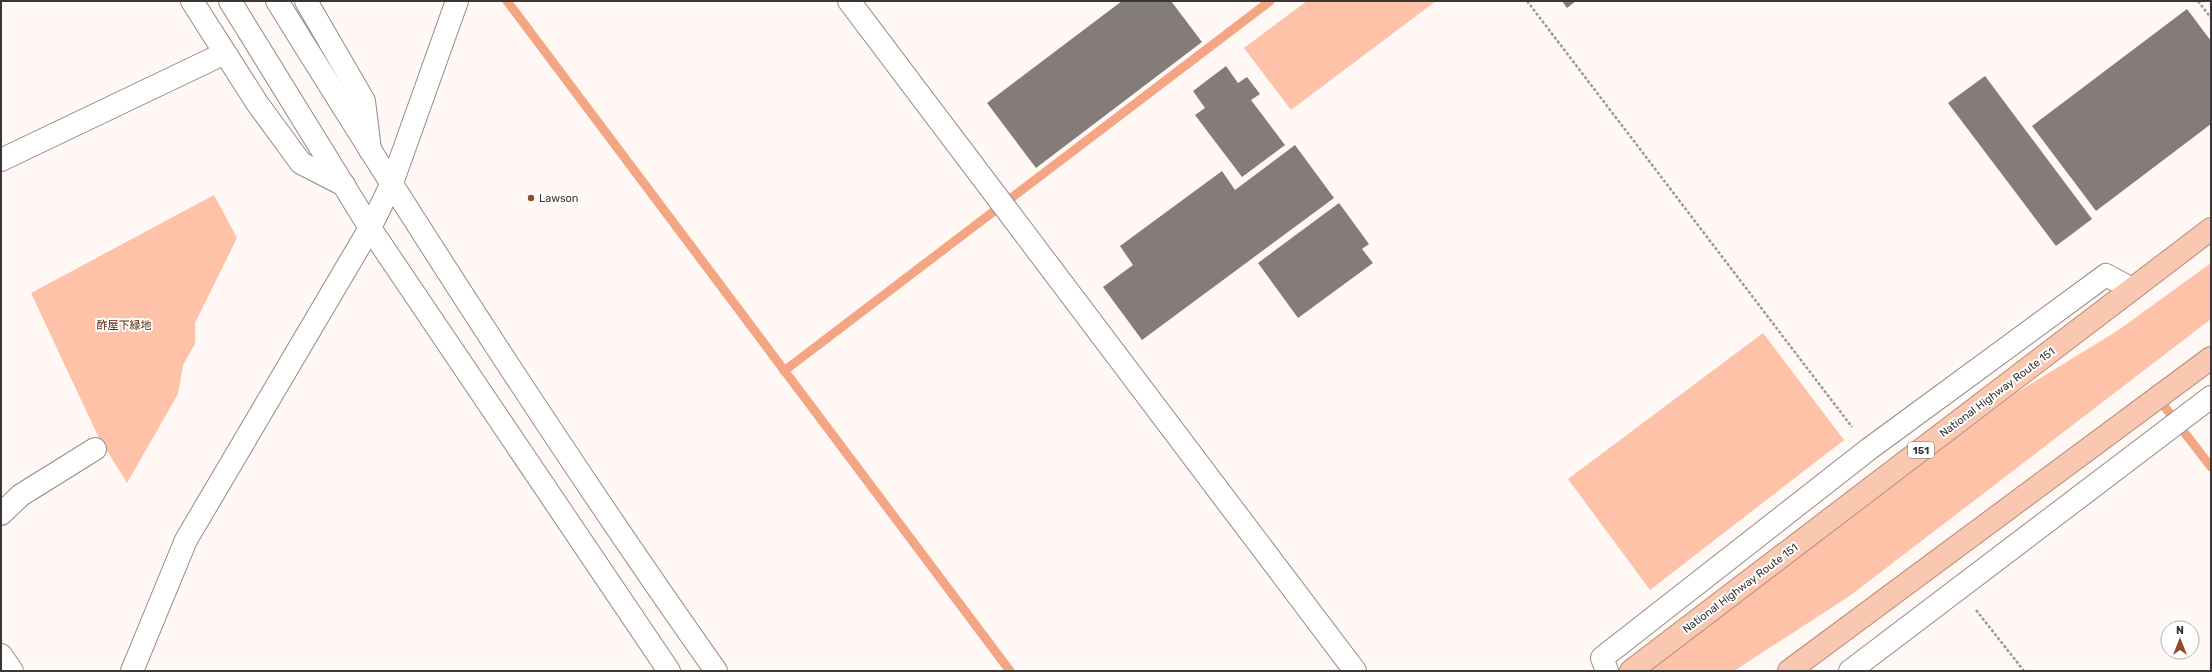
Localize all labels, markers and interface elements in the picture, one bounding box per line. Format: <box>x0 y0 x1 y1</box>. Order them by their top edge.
place label: Lawson <box>539 192 579 205</box>
marker: Lawson <box>526 193 536 203</box>
park label: 酢屋下緑地 <box>97 319 152 332</box>
street label: National Highway Route 151 <box>1937 345 2057 440</box>
road number: 151 <box>1908 442 1934 458</box>
street label: National Highway Route 151 <box>1680 541 1800 636</box>
north arrow <box>2160 620 2200 660</box>
text: N <box>2176 624 2184 637</box>

